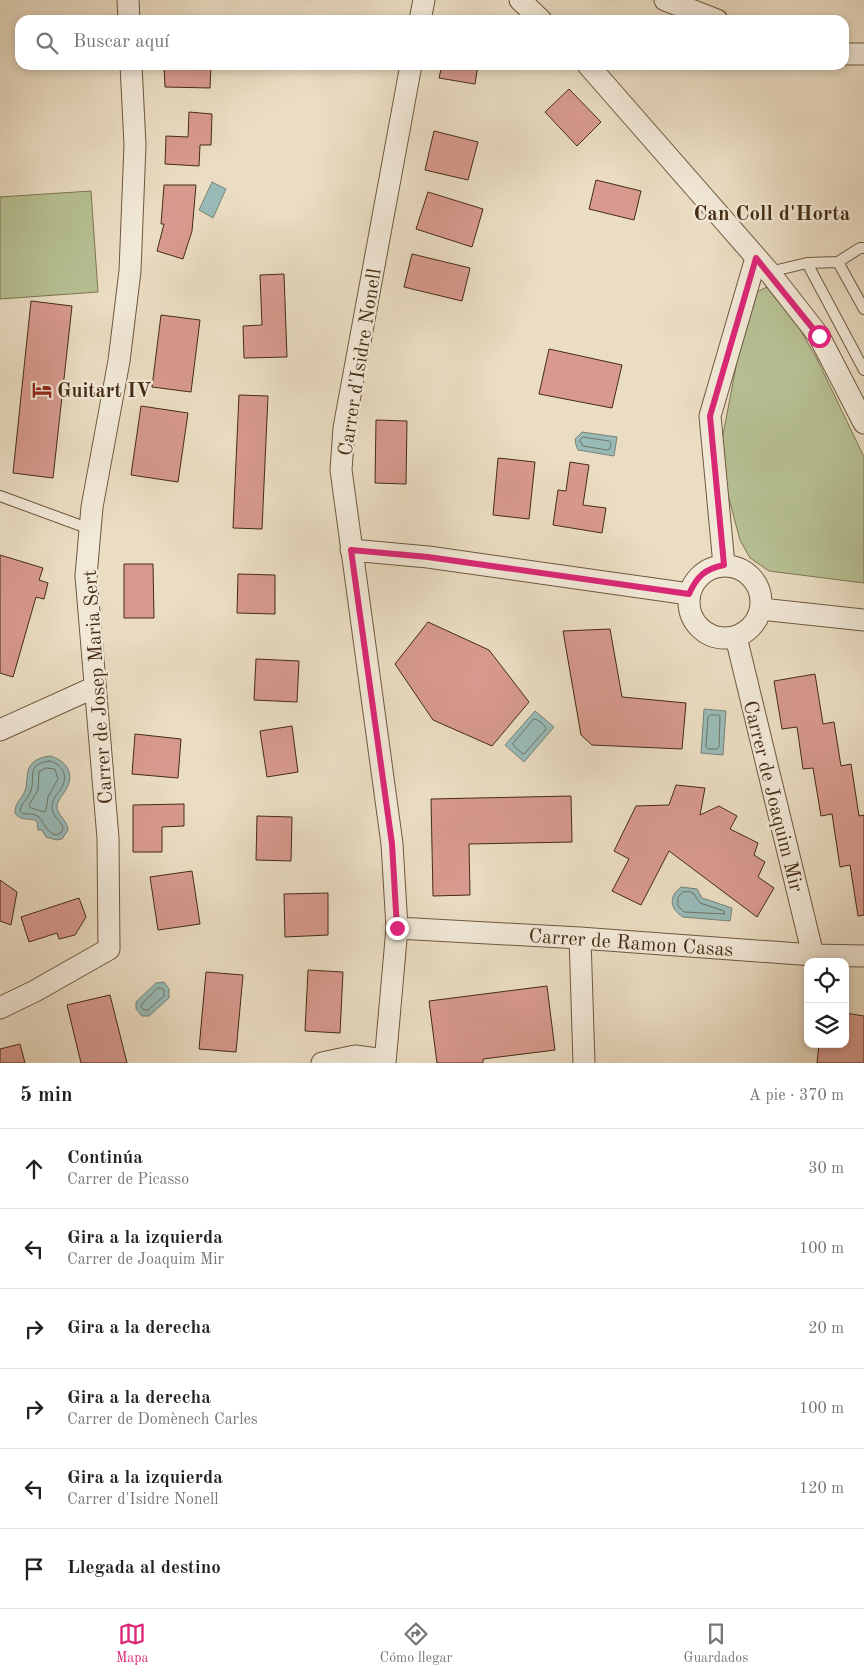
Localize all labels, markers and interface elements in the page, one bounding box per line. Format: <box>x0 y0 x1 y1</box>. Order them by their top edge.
search box <box>15 15 849 70</box>
icon: search <box>33 29 61 57</box>
text: Buscar aquí <box>73 33 169 52</box>
district label: Can Coll d'Horta <box>694 204 851 225</box>
street label: Carrer d'Isidre Nonell <box>336 267 386 457</box>
route start <box>808 325 831 348</box>
hotel icon: Guitart IV <box>31 379 53 401</box>
place label: Guitart IV <box>57 382 152 402</box>
street label: Carrer de Josep Maria Sert <box>81 569 117 805</box>
street label: Carrer de Joaquim Mir <box>739 699 806 894</box>
route end <box>386 917 409 940</box>
street label: Carrer de Ramon Casas <box>528 927 734 961</box>
map controls <box>804 958 849 1048</box>
button: locate <box>804 958 849 1003</box>
button: layers <box>804 1003 849 1048</box>
text: 5 min <box>20 1085 73 1106</box>
text: A pie · 370 m <box>749 1088 844 1104</box>
text: Continúa <box>67 1149 143 1168</box>
icon: ahead <box>20 1155 48 1183</box>
text: 30 m <box>808 1161 844 1177</box>
text: Carrer de Picasso <box>67 1172 189 1188</box>
text: Gira a la izquierda <box>67 1229 223 1248</box>
icon: left <box>20 1235 48 1263</box>
text: 100 m <box>799 1241 844 1257</box>
text: Carrer de Joaquim Mir <box>67 1252 224 1268</box>
icon: right <box>20 1315 48 1343</box>
text: Gira a la derecha <box>67 1319 211 1338</box>
text: 20 m <box>808 1321 844 1337</box>
text: Gira a la derecha <box>67 1389 211 1408</box>
icon: right <box>20 1395 48 1423</box>
text: 100 m <box>799 1401 844 1417</box>
text: Carrer de Domènech Carles <box>67 1412 258 1428</box>
text: Gira a la izquierda <box>67 1469 223 1488</box>
icon: left <box>20 1475 48 1503</box>
text: 120 m <box>799 1481 844 1497</box>
text: Carrer d'Isidre Nonell <box>67 1492 219 1508</box>
icon: arrive <box>20 1555 48 1583</box>
text: Llegada al destino <box>67 1559 221 1578</box>
tab: Mapa <box>116 1620 148 1667</box>
tab: Cómo llegar <box>380 1620 452 1667</box>
tab: Guardados <box>684 1620 748 1667</box>

